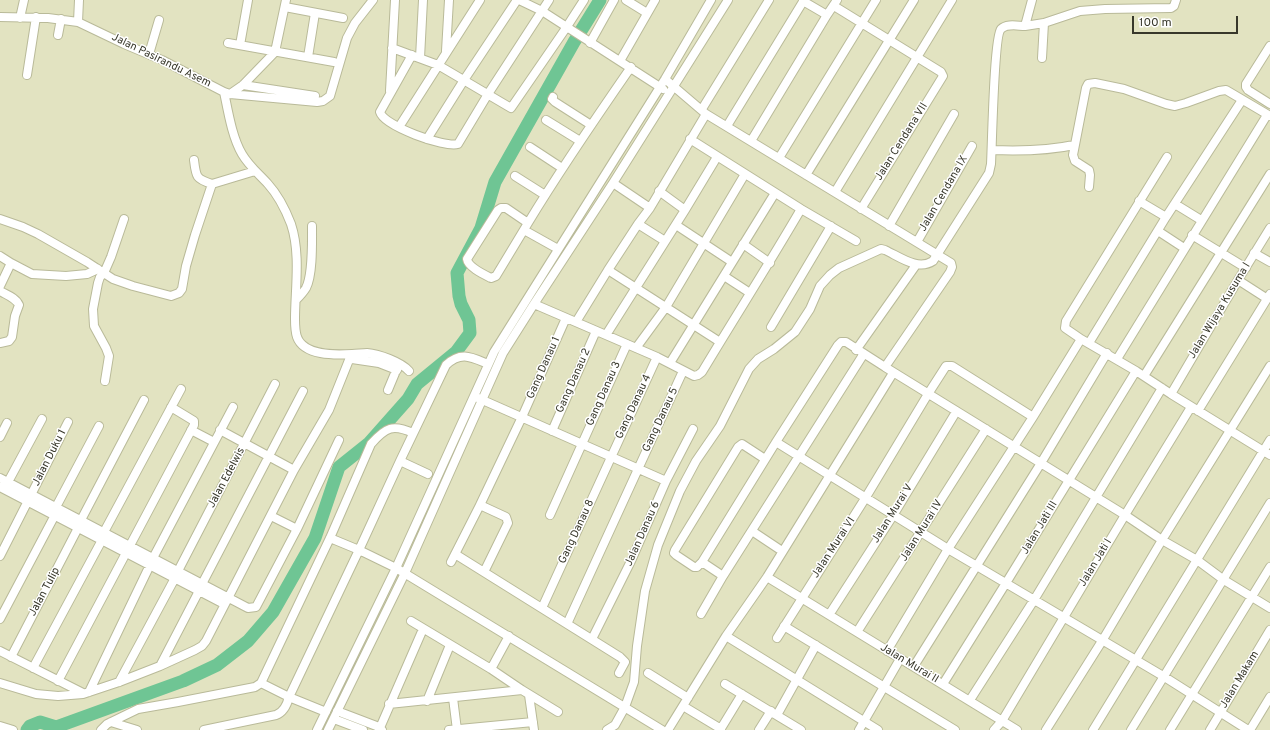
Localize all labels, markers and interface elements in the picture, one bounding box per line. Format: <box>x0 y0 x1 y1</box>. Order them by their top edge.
scale bar <box>1134 8 1240 34</box>
text: 100 m <box>1139 15 1172 31</box>
street label: Jalan Pasirandu Asem <box>109 31 213 91</box>
street label: Jalan Cendana VII <box>873 101 931 183</box>
street label: Jalan Cendana IX <box>917 154 971 234</box>
street label: Jalan Wijaya Kusuma I <box>1186 261 1254 361</box>
street label: Gang Danau 1 <box>524 335 564 401</box>
street label: Gang Danau 2 <box>554 347 594 415</box>
street label: Gang Danau 3 <box>584 360 624 428</box>
street label: Gang Danau 4 <box>613 373 655 441</box>
street label: Gang Danau 5 <box>640 386 682 454</box>
street label: Jalan Duku 1 <box>30 428 70 488</box>
street label: Jalan Edelwis <box>206 446 248 510</box>
street label: Jalan Murai V <box>870 482 916 546</box>
street label: Gang Danau 8 <box>556 498 598 566</box>
street label: Jalan Murai IV <box>898 498 946 564</box>
street label: Jalan Danau 6 <box>623 499 663 569</box>
street label: Jalan Jati III <box>1019 499 1061 557</box>
street label: Jalan Murai VI <box>809 515 859 581</box>
street label: Jalan Jati I <box>1077 537 1115 589</box>
street label: Jalan Tulip <box>27 565 63 619</box>
street label: Jalan Murai II <box>877 641 941 687</box>
street label: Jalan Makam <box>1218 649 1262 711</box>

